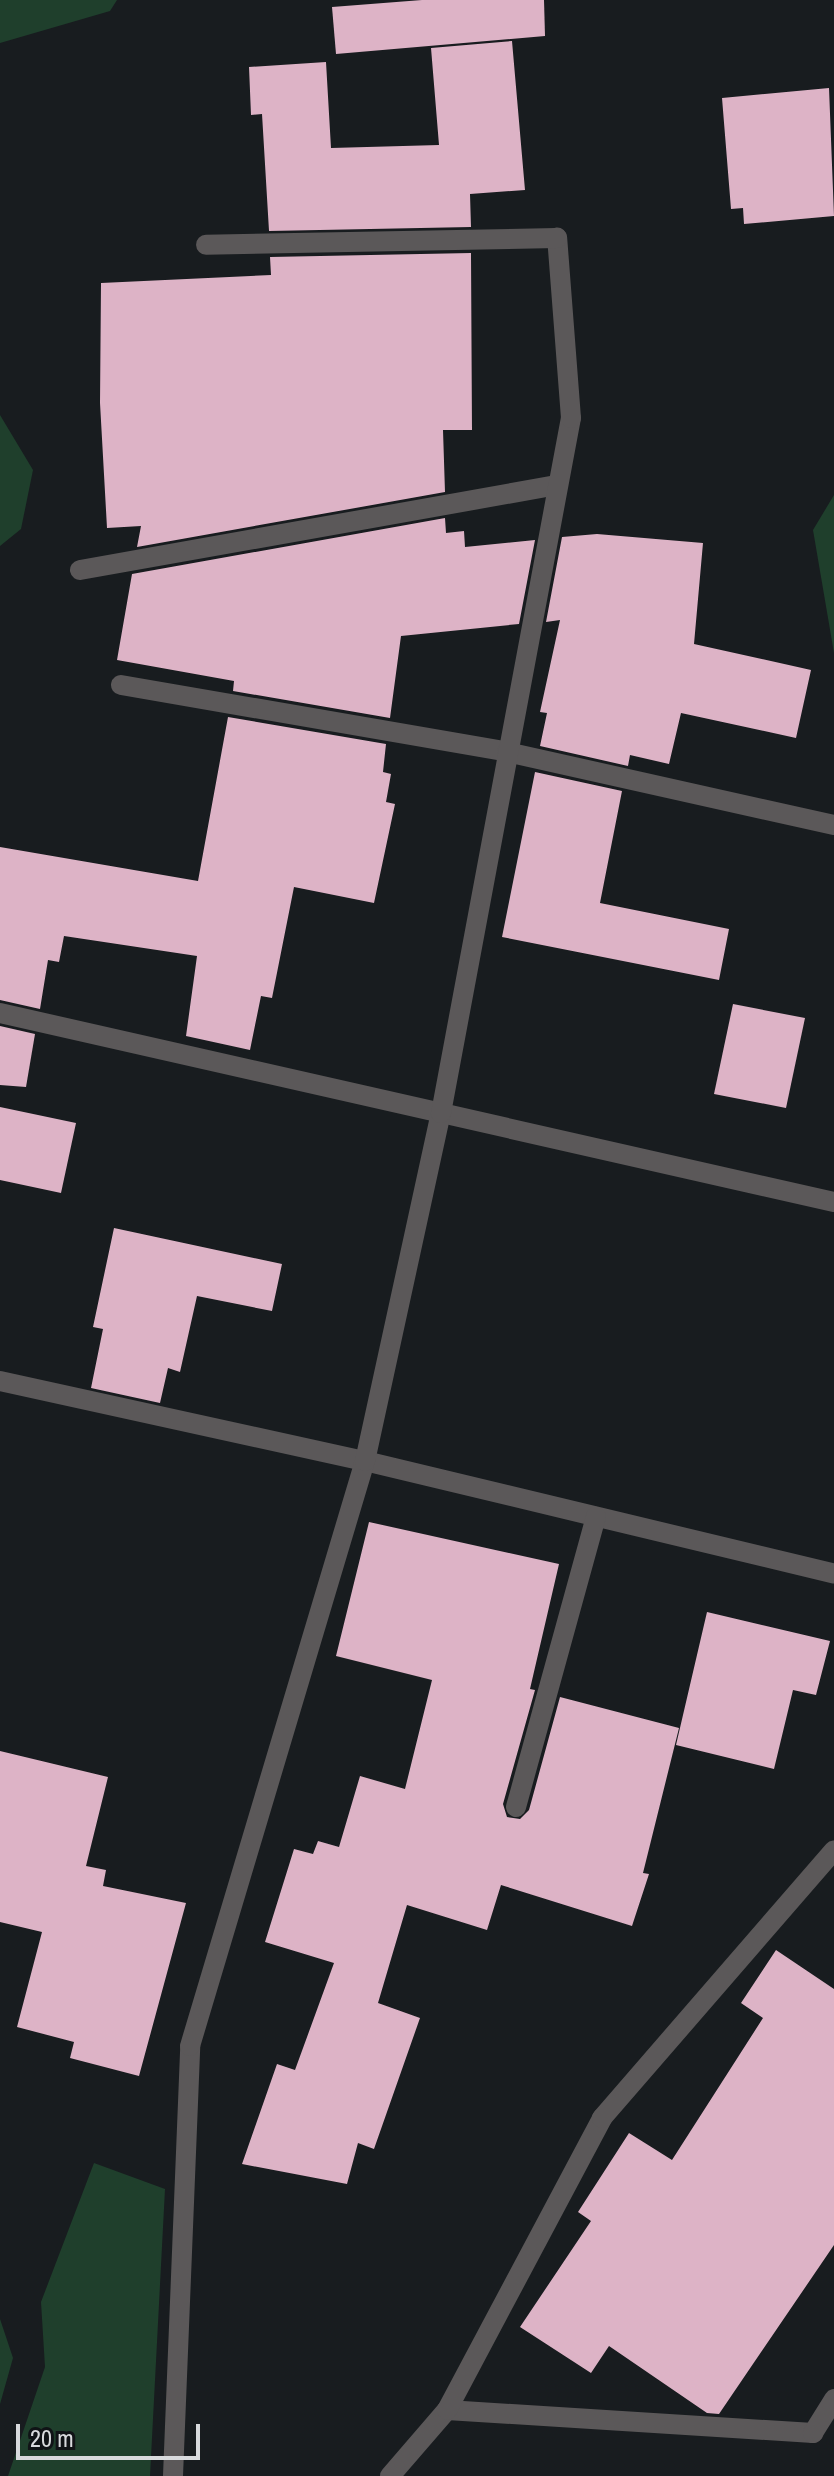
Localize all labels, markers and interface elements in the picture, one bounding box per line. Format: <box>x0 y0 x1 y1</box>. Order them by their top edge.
scale bar <box>20 2408 204 2458</box>
text: 20 m <box>30 2422 74 2454</box>

